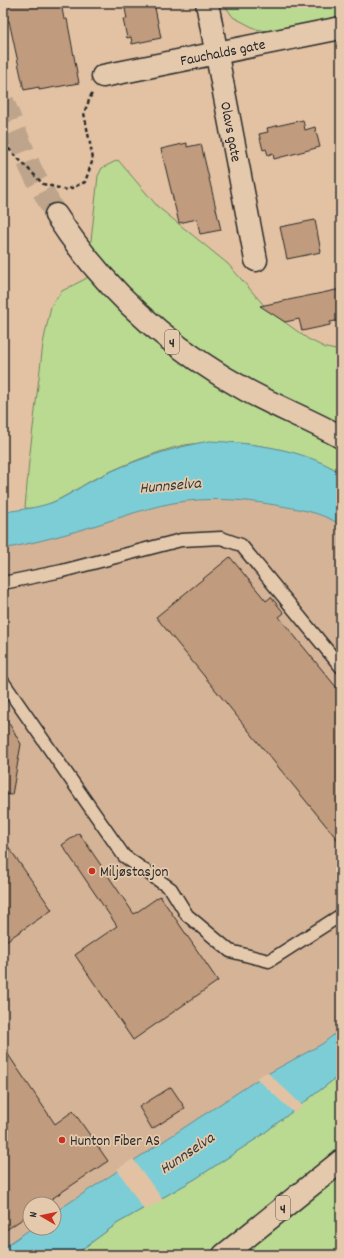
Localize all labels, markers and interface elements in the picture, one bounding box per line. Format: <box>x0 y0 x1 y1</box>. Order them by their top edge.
street label: Fauchalds gate <box>178 34 268 73</box>
street label: Olavs gate <box>213 100 246 164</box>
road number: 4 <box>165 330 179 354</box>
water label: Hunnselva <box>139 472 203 501</box>
place label: Miljøstasjon <box>100 862 169 884</box>
marker: Miljøstasjon <box>87 866 97 876</box>
water label: Hunnselva <box>155 1126 221 1181</box>
place label: Hunton Fiber AS <box>70 1131 160 1153</box>
marker: Hunton Fiber AS <box>57 1135 67 1145</box>
north arrow <box>22 1196 62 1236</box>
road number: 4 <box>276 1196 290 1220</box>
text: N <box>26 1210 43 1219</box>

